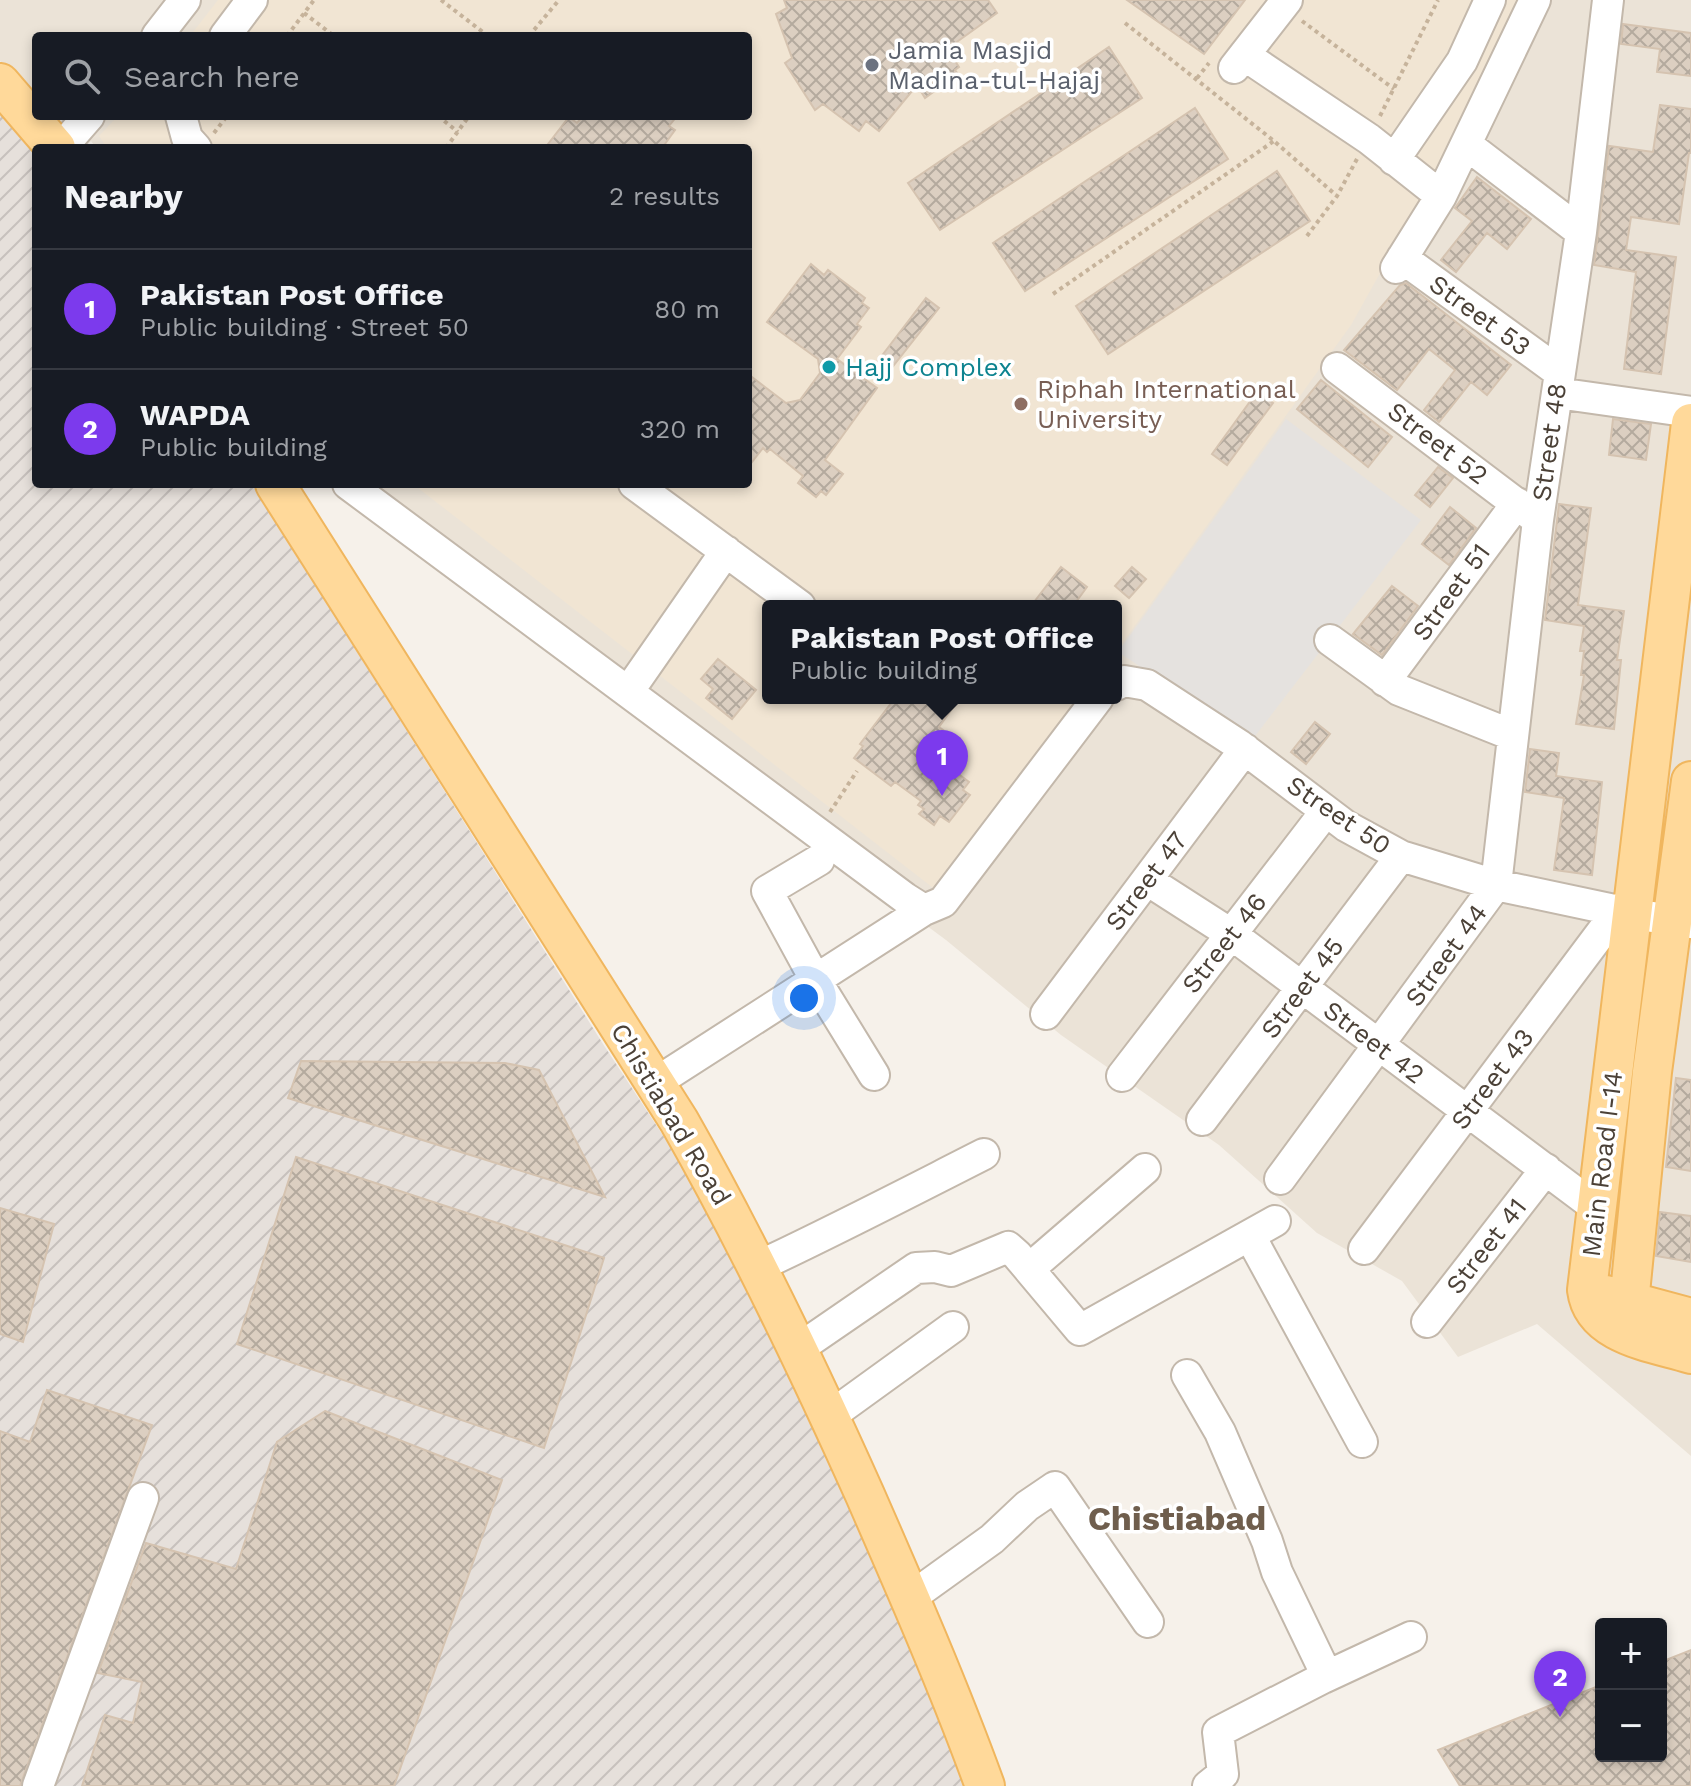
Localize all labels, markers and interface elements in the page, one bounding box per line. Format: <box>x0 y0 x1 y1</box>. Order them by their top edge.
search box <box>32 32 752 120</box>
place label: Jamia Masjid Madina-tul-Hajaj <box>888 35 1100 95</box>
icon: search <box>60 54 104 98</box>
marker: Jamia Masjid Madina-tul-Hajaj <box>863 56 881 74</box>
text: Search here <box>124 59 300 94</box>
text: Nearby <box>64 176 183 216</box>
text: 2 results <box>609 181 720 211</box>
street label: Street 53 <box>1424 268 1536 362</box>
text: Pakistan Post Office <box>140 277 444 312</box>
text: 1 <box>84 294 96 324</box>
text: 80 m <box>654 294 720 324</box>
text: Public building · Street 50 <box>140 312 469 342</box>
place label: Hajj Complex <box>845 352 1012 382</box>
marker: Hajj Complex <box>820 358 838 376</box>
place label: Riphah International University <box>1037 374 1296 434</box>
street label: Street 48 <box>1526 381 1572 503</box>
marker: Riphah International University <box>1012 395 1030 413</box>
street label: Street 52 <box>1382 396 1494 490</box>
text: WAPDA <box>140 397 250 432</box>
text: 2 <box>82 414 98 444</box>
text: 320 m <box>640 414 720 444</box>
text: Public building <box>140 432 327 462</box>
street label: Street 51 <box>1406 538 1496 646</box>
popup <box>762 600 1122 704</box>
text: Pakistan Post Office <box>790 620 1094 655</box>
text: Public building <box>790 655 977 685</box>
pin: 1 <box>916 730 968 796</box>
street label: Street 50 <box>1282 769 1396 861</box>
street label: Street 47 <box>1099 826 1193 936</box>
street label: Street 46 <box>1176 887 1272 999</box>
street label: Street 44 <box>1399 898 1493 1012</box>
street label: Street 45 <box>1254 932 1350 1044</box>
your location <box>784 978 824 1018</box>
street label: Street 42 <box>1318 994 1430 1090</box>
street label: Chistiabad Road <box>605 1018 737 1210</box>
street label: Street 43 <box>1444 1023 1540 1135</box>
street label: Main Road I-14 <box>1576 1069 1628 1259</box>
street label: Street 41 <box>1439 1192 1533 1300</box>
district label: Chistiabad <box>1088 1498 1266 1538</box>
map controls <box>1595 1618 1667 1762</box>
button: + <box>1595 1618 1667 1690</box>
pin: 2 <box>1534 1651 1586 1717</box>
button: − <box>1595 1690 1667 1762</box>

